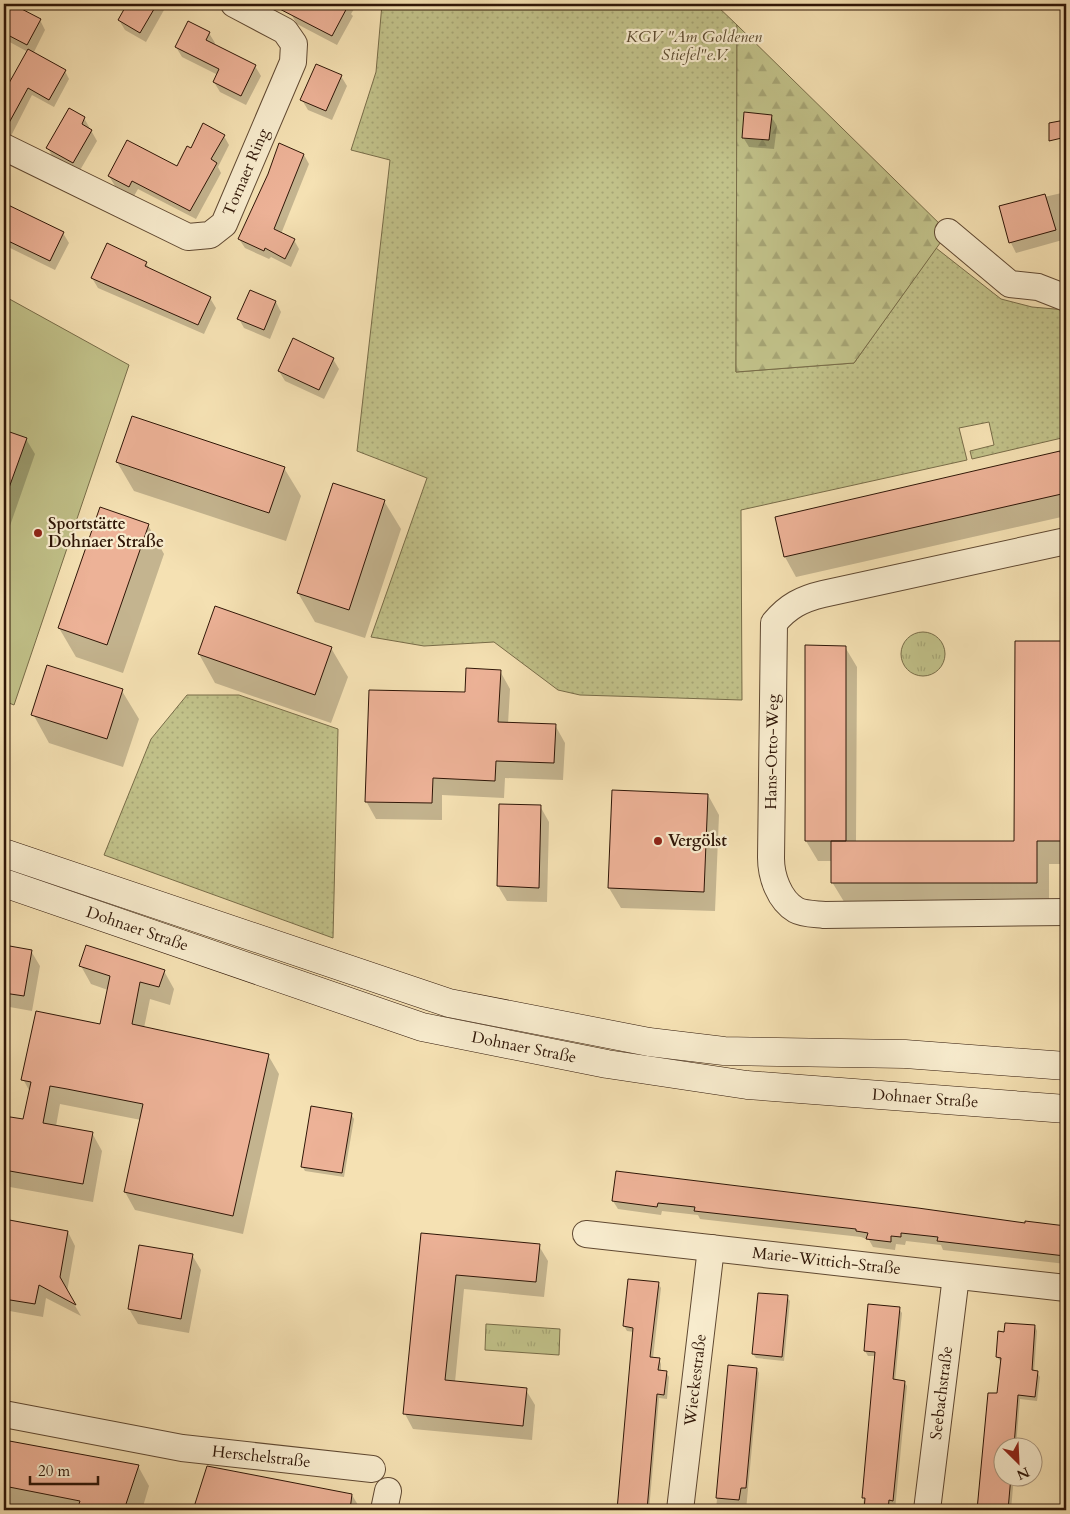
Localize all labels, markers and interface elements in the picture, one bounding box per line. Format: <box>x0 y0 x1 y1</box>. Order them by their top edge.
park label: KGV "Am Goldenen Stiefel"e.V. <box>626 26 762 66</box>
street label: Tornaer Ring <box>218 125 274 219</box>
place label: Sportstätte Dohnaer Straße <box>48 513 164 553</box>
marker: Sportstätte Dohnaer Straße <box>32 527 44 539</box>
street label: Hans-Otto-Weg <box>760 694 784 810</box>
place label: Vergölst <box>668 830 727 852</box>
marker: Vergölst <box>652 835 664 847</box>
street label: Dohnaer Straße <box>83 901 191 957</box>
street label: Dohnaer Straße <box>470 1026 578 1069</box>
street label: Dohnaer Straße <box>871 1083 979 1113</box>
street label: Marie-Wittich-Straße <box>751 1242 902 1280</box>
street label: Wieckestraße <box>679 1333 712 1428</box>
street label: Seebachstraße <box>925 1345 958 1441</box>
north arrow <box>992 1436 1042 1486</box>
street label: Herschelstraße <box>211 1440 312 1473</box>
scale bar <box>30 1454 98 1486</box>
text: 20 m <box>38 1461 70 1481</box>
text: N <box>1014 1462 1033 1485</box>

